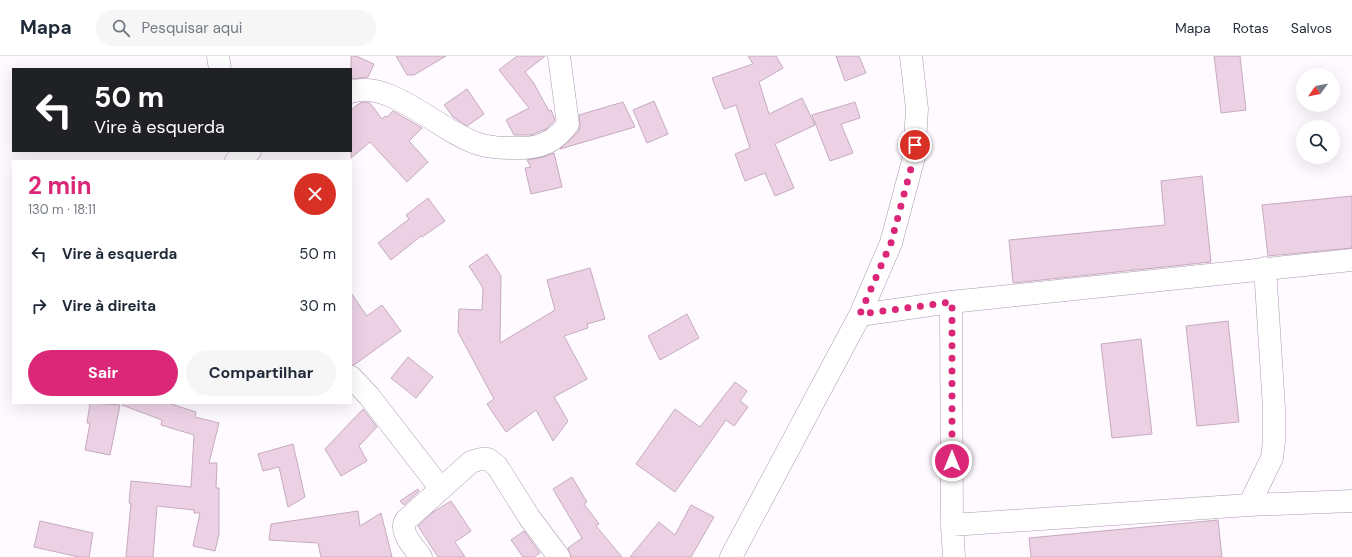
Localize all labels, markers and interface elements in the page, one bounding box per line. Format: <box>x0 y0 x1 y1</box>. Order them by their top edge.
search box <box>96 10 376 46</box>
text: Mapa <box>20 15 72 40</box>
icon: search <box>110 17 132 39</box>
text: Pesquisar aqui <box>142 18 242 38</box>
text: Mapa <box>1175 19 1211 37</box>
text: Rotas <box>1233 19 1269 37</box>
text: Salvos <box>1291 19 1332 37</box>
north arrow <box>1296 68 1340 112</box>
map controls <box>1296 68 1340 164</box>
text: 50 m <box>94 79 164 116</box>
icon: left <box>28 84 80 136</box>
text: Vire à esquerda <box>94 115 225 139</box>
button: search <box>1296 120 1340 164</box>
pin <box>898 128 932 162</box>
icon: arrive <box>904 134 926 156</box>
text: 2 min <box>28 170 91 201</box>
button: close <box>294 173 336 215</box>
text: 130 m · 18:11 <box>28 201 96 218</box>
icon: left <box>28 243 50 265</box>
text: Vire à esquerda <box>62 244 177 264</box>
text: 50 m <box>299 244 336 264</box>
icon: right <box>28 295 50 317</box>
text: Vire à direita <box>62 296 156 316</box>
text: 30 m <box>300 296 336 316</box>
button: Sair <box>28 350 178 396</box>
button: Compartilhar <box>186 350 336 396</box>
position arrow <box>931 440 973 482</box>

